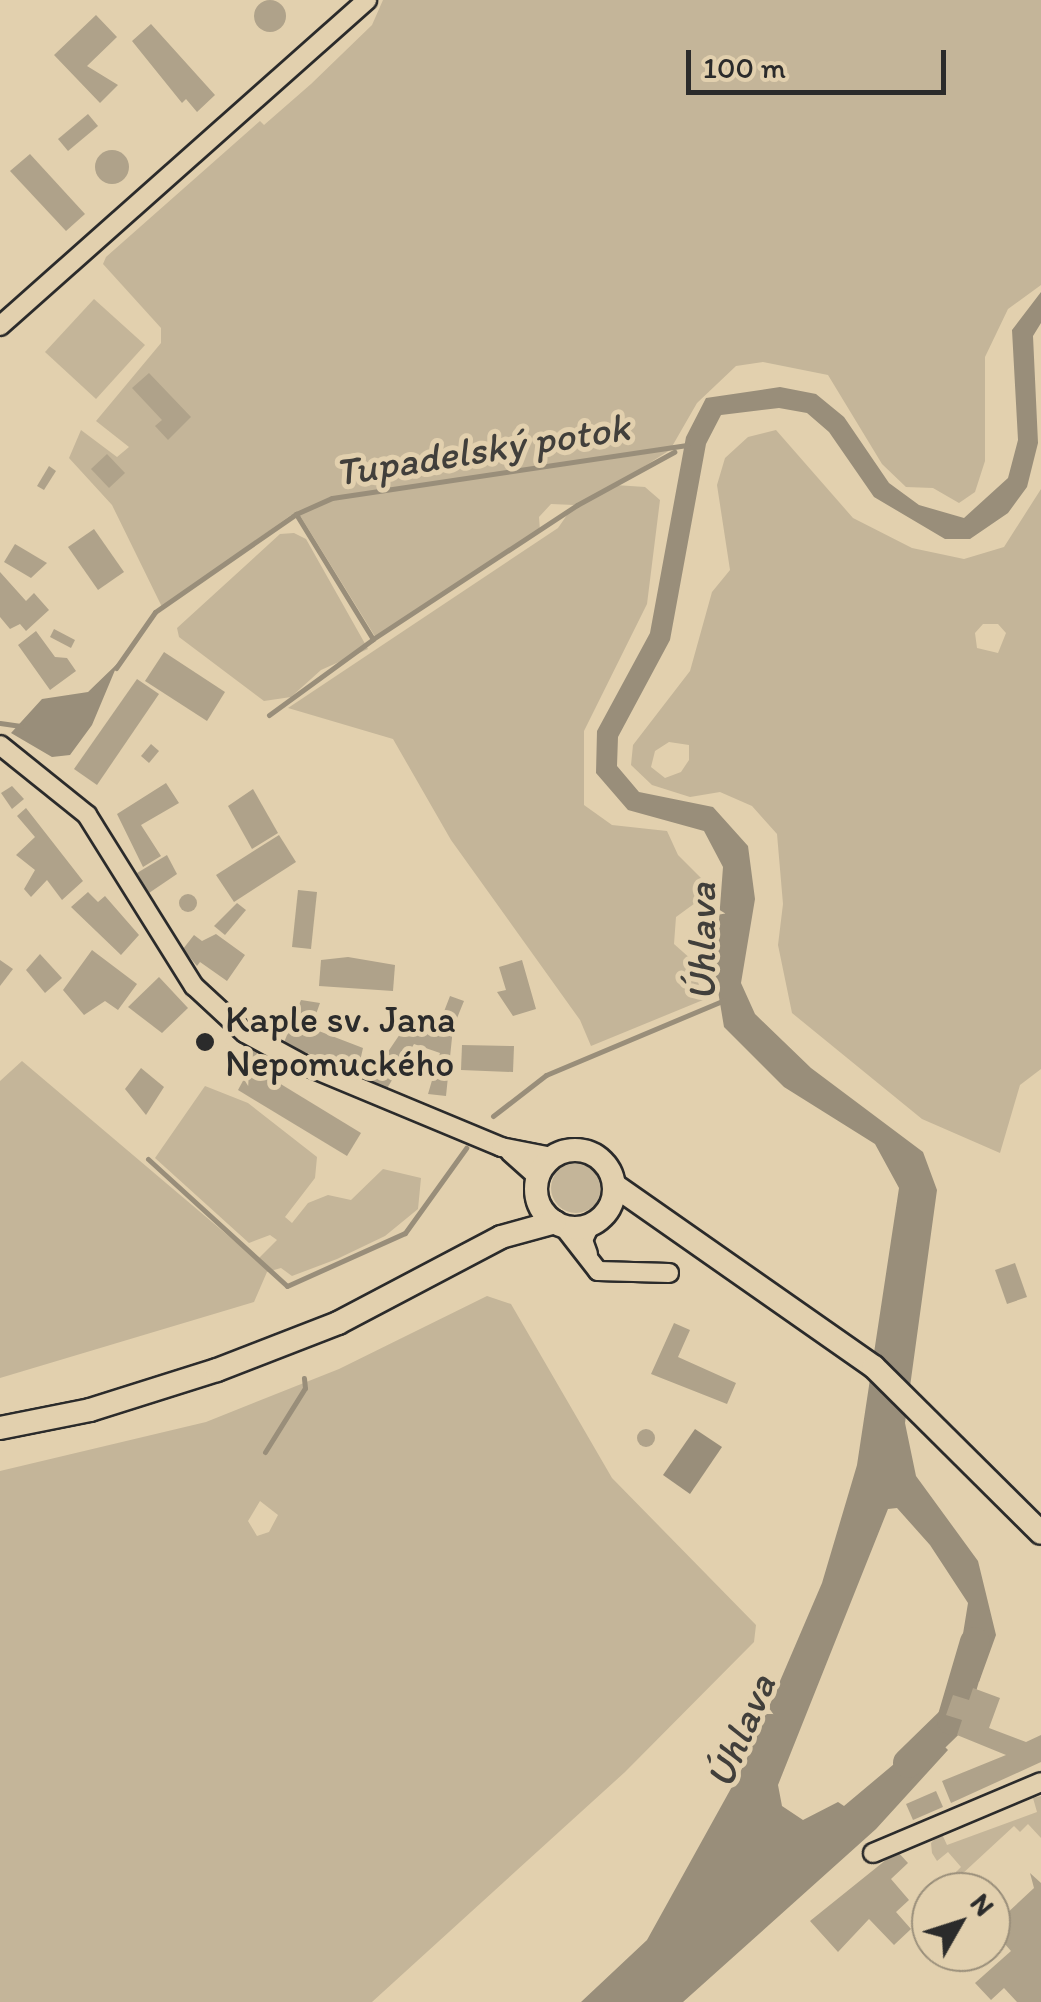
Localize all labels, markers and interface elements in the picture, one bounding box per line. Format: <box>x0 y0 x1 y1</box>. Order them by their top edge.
scale bar <box>691 30 951 92</box>
text: 100 m <box>703 49 786 86</box>
water label: Tupadelský potok <box>331 402 633 496</box>
water label: Úhlava <box>677 883 725 1001</box>
place label: Kaple sv. Jana Nepomuckého <box>225 997 457 1086</box>
marker: Kaple sv. Jana Nepomuckého <box>194 1031 216 1053</box>
water label: Úhlava <box>695 1667 785 1795</box>
north arrow <box>911 1872 1011 1972</box>
text: N <box>964 1886 1002 1922</box>

